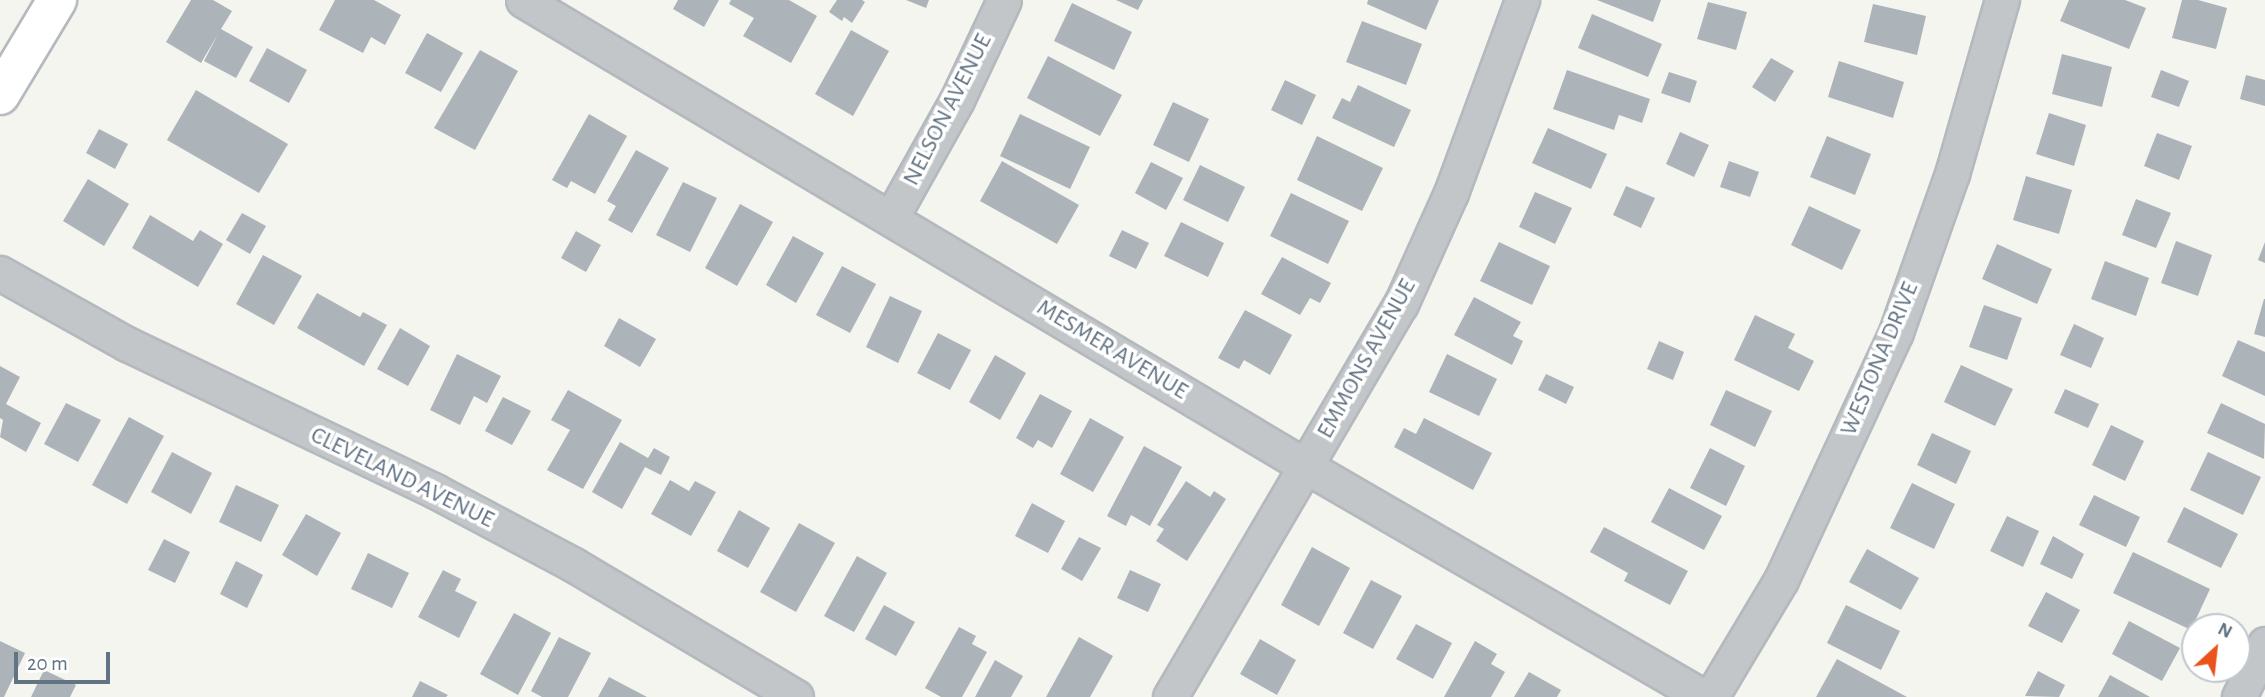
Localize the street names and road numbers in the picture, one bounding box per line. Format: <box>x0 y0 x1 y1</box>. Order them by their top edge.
street label: NELSON AVENUE <box>897 29 999 191</box>
street label: EMMONS AVENUE <box>1311 274 1423 444</box>
street label: WESTONA DRIVE <box>1835 278 1925 440</box>
street label: MESMER AVENUE <box>1031 294 1193 406</box>
street label: CLEVELAND AVENUE <box>306 421 498 535</box>

